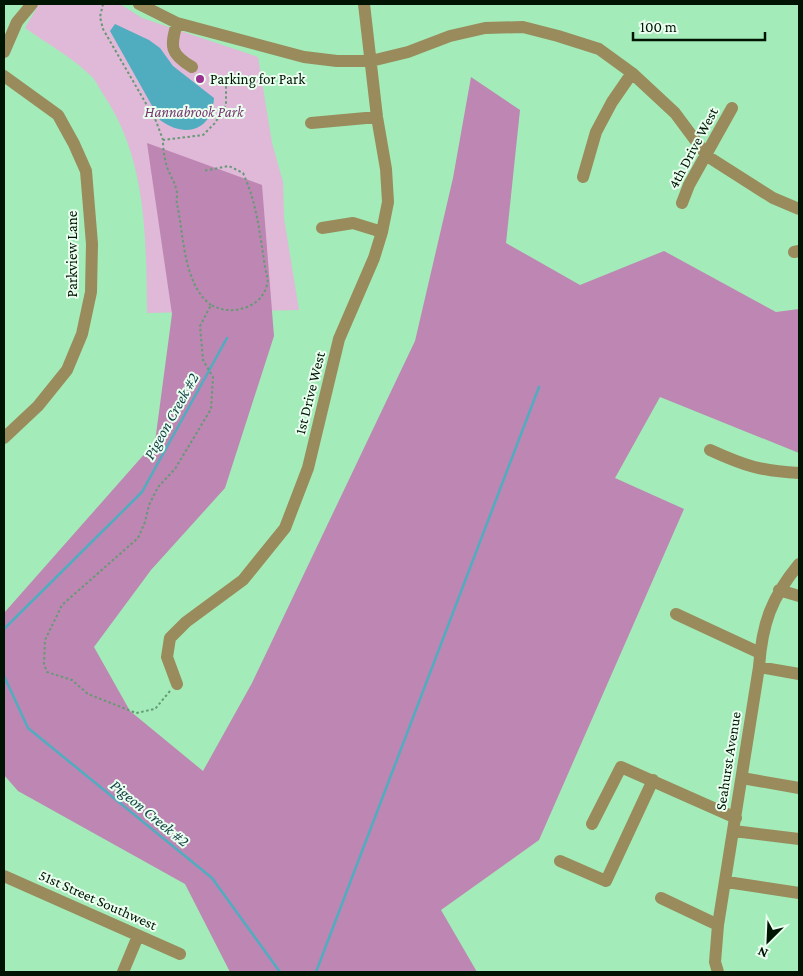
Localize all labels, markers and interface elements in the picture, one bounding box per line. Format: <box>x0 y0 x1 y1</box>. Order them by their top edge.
scale bar <box>633 10 766 42</box>
text: 100 m <box>640 19 677 35</box>
place label: Parking for Park <box>210 71 306 88</box>
marker: Parking for Park <box>194 73 206 85</box>
park label: Hannabrook Park <box>145 104 245 120</box>
street label: 4th Drive West <box>665 104 722 191</box>
street label: Parkview Lane <box>64 210 80 297</box>
street label: 1st Drive West <box>292 349 328 436</box>
water label: Pigeon Creek #2 <box>140 370 203 463</box>
street label: Seahurst Avenue <box>712 710 744 811</box>
water label: Pigeon Creek #2 <box>107 776 193 851</box>
street label: 51st Street Southwest <box>37 867 160 934</box>
north arrow <box>743 916 793 966</box>
text: N <box>755 943 770 962</box>

